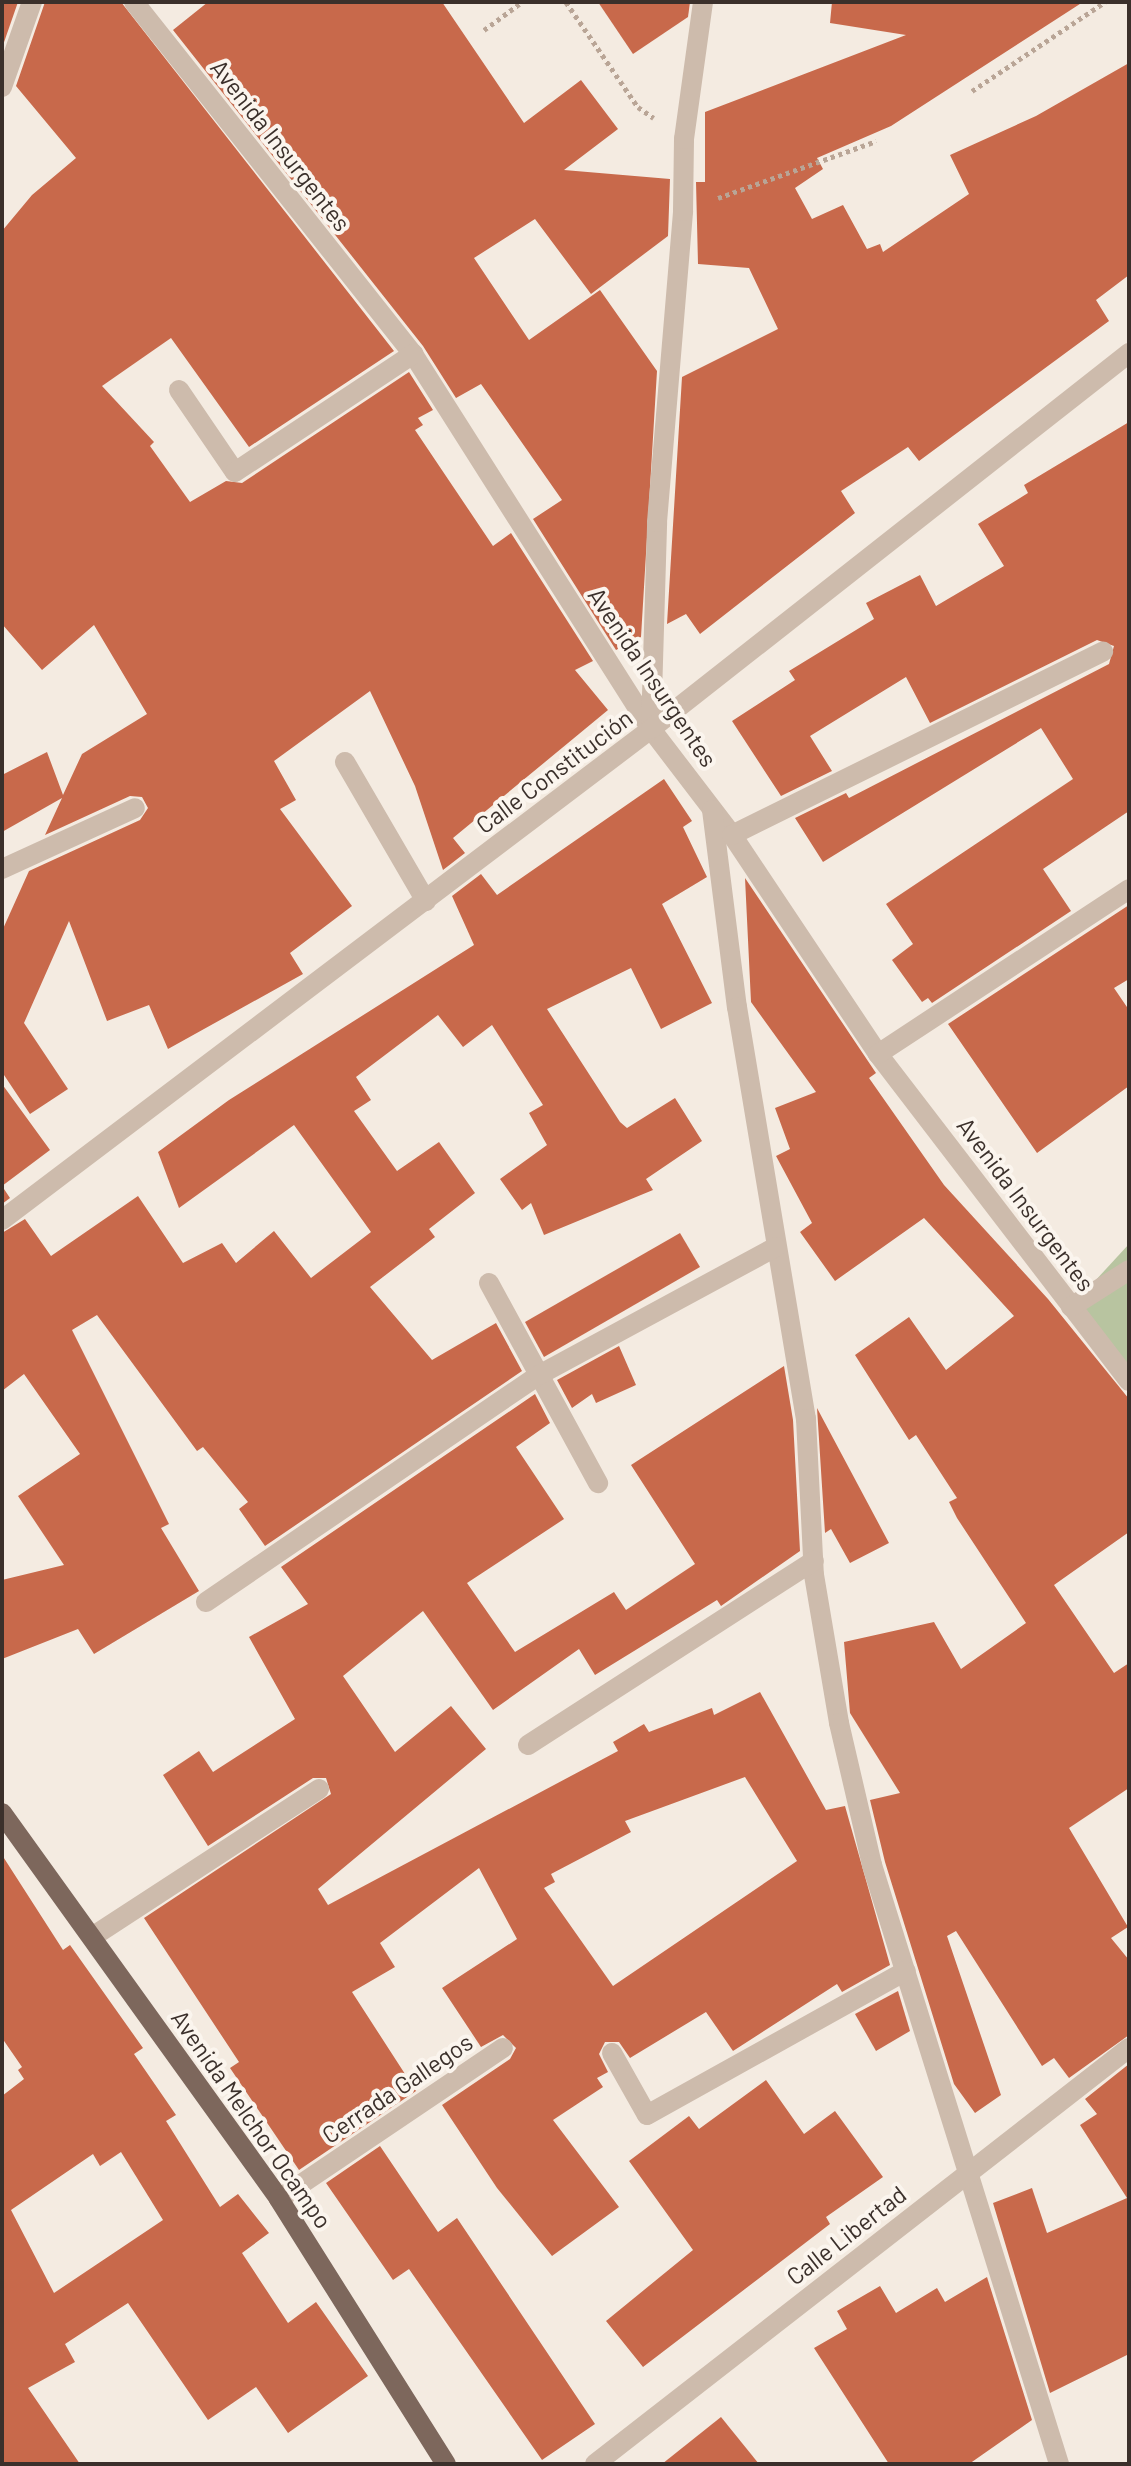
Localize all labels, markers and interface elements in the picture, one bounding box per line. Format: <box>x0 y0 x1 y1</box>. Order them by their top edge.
street label: Avenida Insurgentes <box>205 53 357 237</box>
street label: Avenida Insurgentes <box>582 582 724 772</box>
street label: Calle Constitución <box>470 703 638 839</box>
street label: Avenida Insurgentes <box>951 1111 1101 1297</box>
street label: Avenida Melchor Ocampo <box>166 2004 338 2234</box>
street label: Cerrada Gallegos <box>316 2027 478 2149</box>
street label: Calle Libertad <box>780 2179 912 2291</box>

